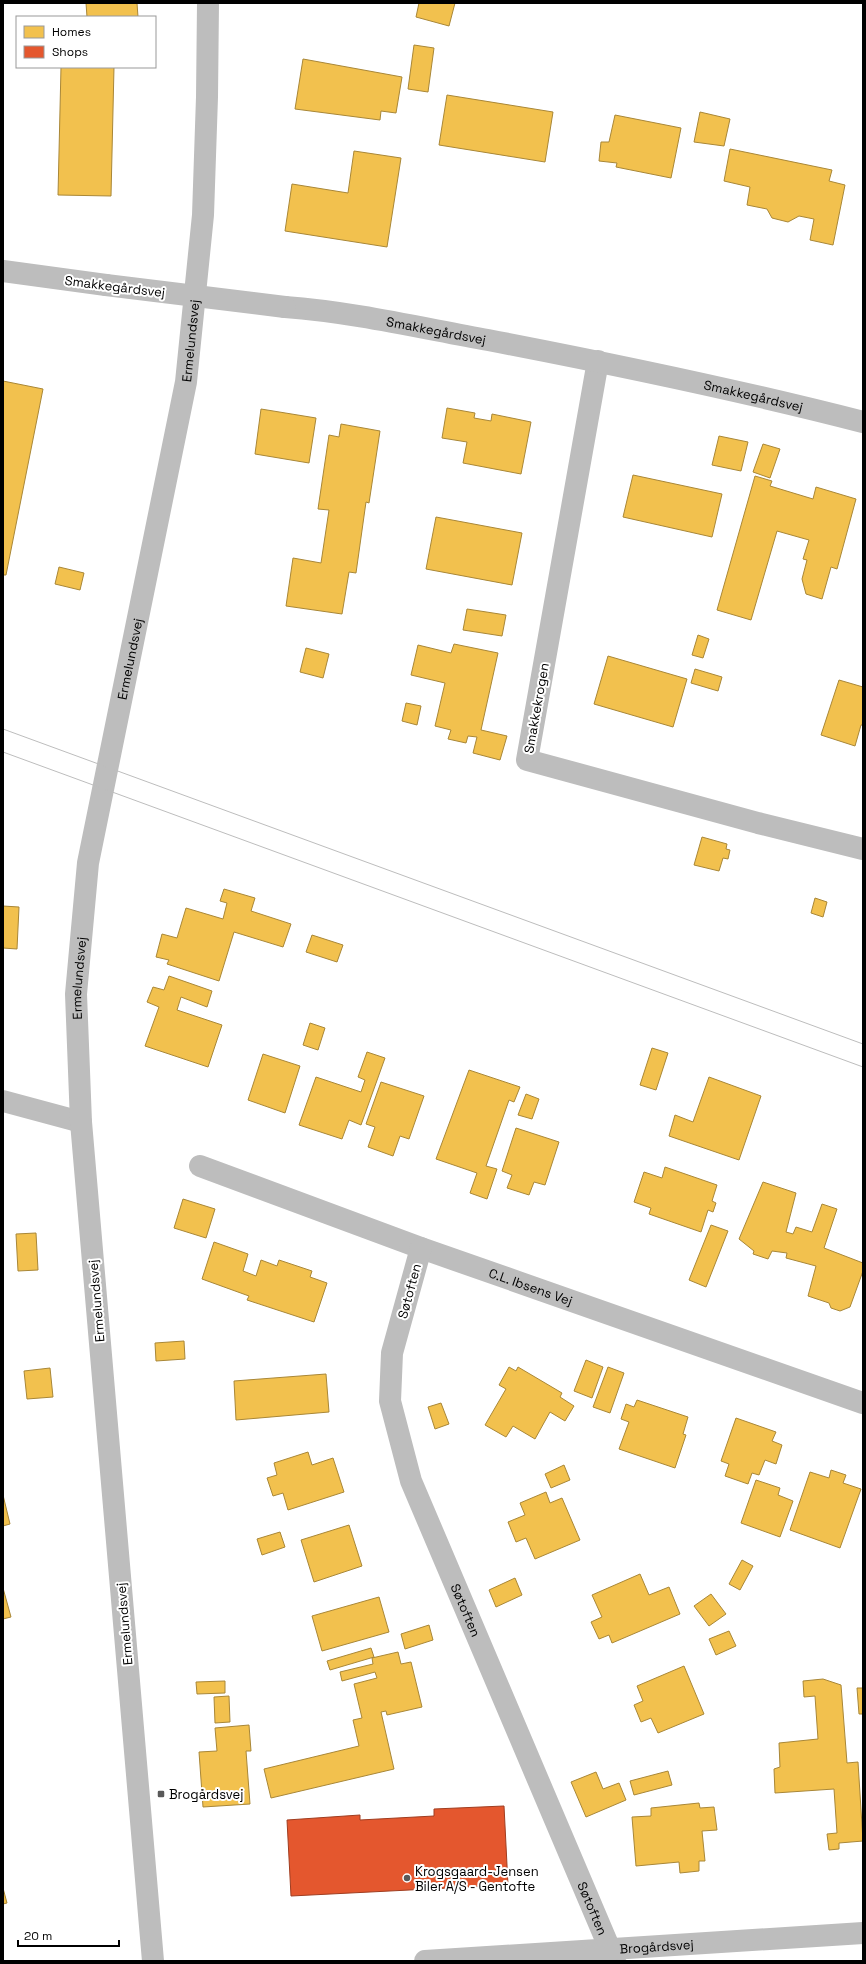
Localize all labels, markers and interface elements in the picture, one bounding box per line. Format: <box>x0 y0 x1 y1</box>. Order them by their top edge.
legend <box>16 16 156 68</box>
text: Homes <box>52 24 91 40</box>
text: Shops <box>52 44 88 60</box>
street label: Smakkegårdsvej <box>64 272 166 301</box>
street label: Ermelundsvej <box>178 299 203 383</box>
street label: Smakkegårdsvej <box>385 313 487 348</box>
street label: Smakkegårdsvej <box>702 376 805 416</box>
street label: Ermelundsvej <box>113 617 147 701</box>
street label: Smakkekrogen <box>520 661 553 755</box>
street label: Ermelundsvej <box>68 936 90 1020</box>
street label: Ermelundsvej <box>84 1259 109 1343</box>
street label: Søtoften <box>394 1262 425 1320</box>
street label: C.L. Ibsens Vej <box>486 1264 575 1309</box>
street label: Søtoften <box>447 1581 484 1640</box>
street label: Ermelundsvej <box>112 1582 137 1666</box>
place label: Brogårdsvej <box>169 1786 243 1803</box>
marker: Brogårdsvej <box>156 1789 166 1799</box>
place label: Krogsgaard-Jensen Biler A/S - Gentofte <box>415 1863 539 1895</box>
marker: Krogsgaard-Jensen Biler A/S - Gentofte <box>402 1873 412 1883</box>
street label: Søtoften <box>573 1879 611 1938</box>
scale bar <box>18 1922 119 1948</box>
text: 20 m <box>24 1928 52 1944</box>
street label: Brogårdsvej <box>619 1936 694 1958</box>

